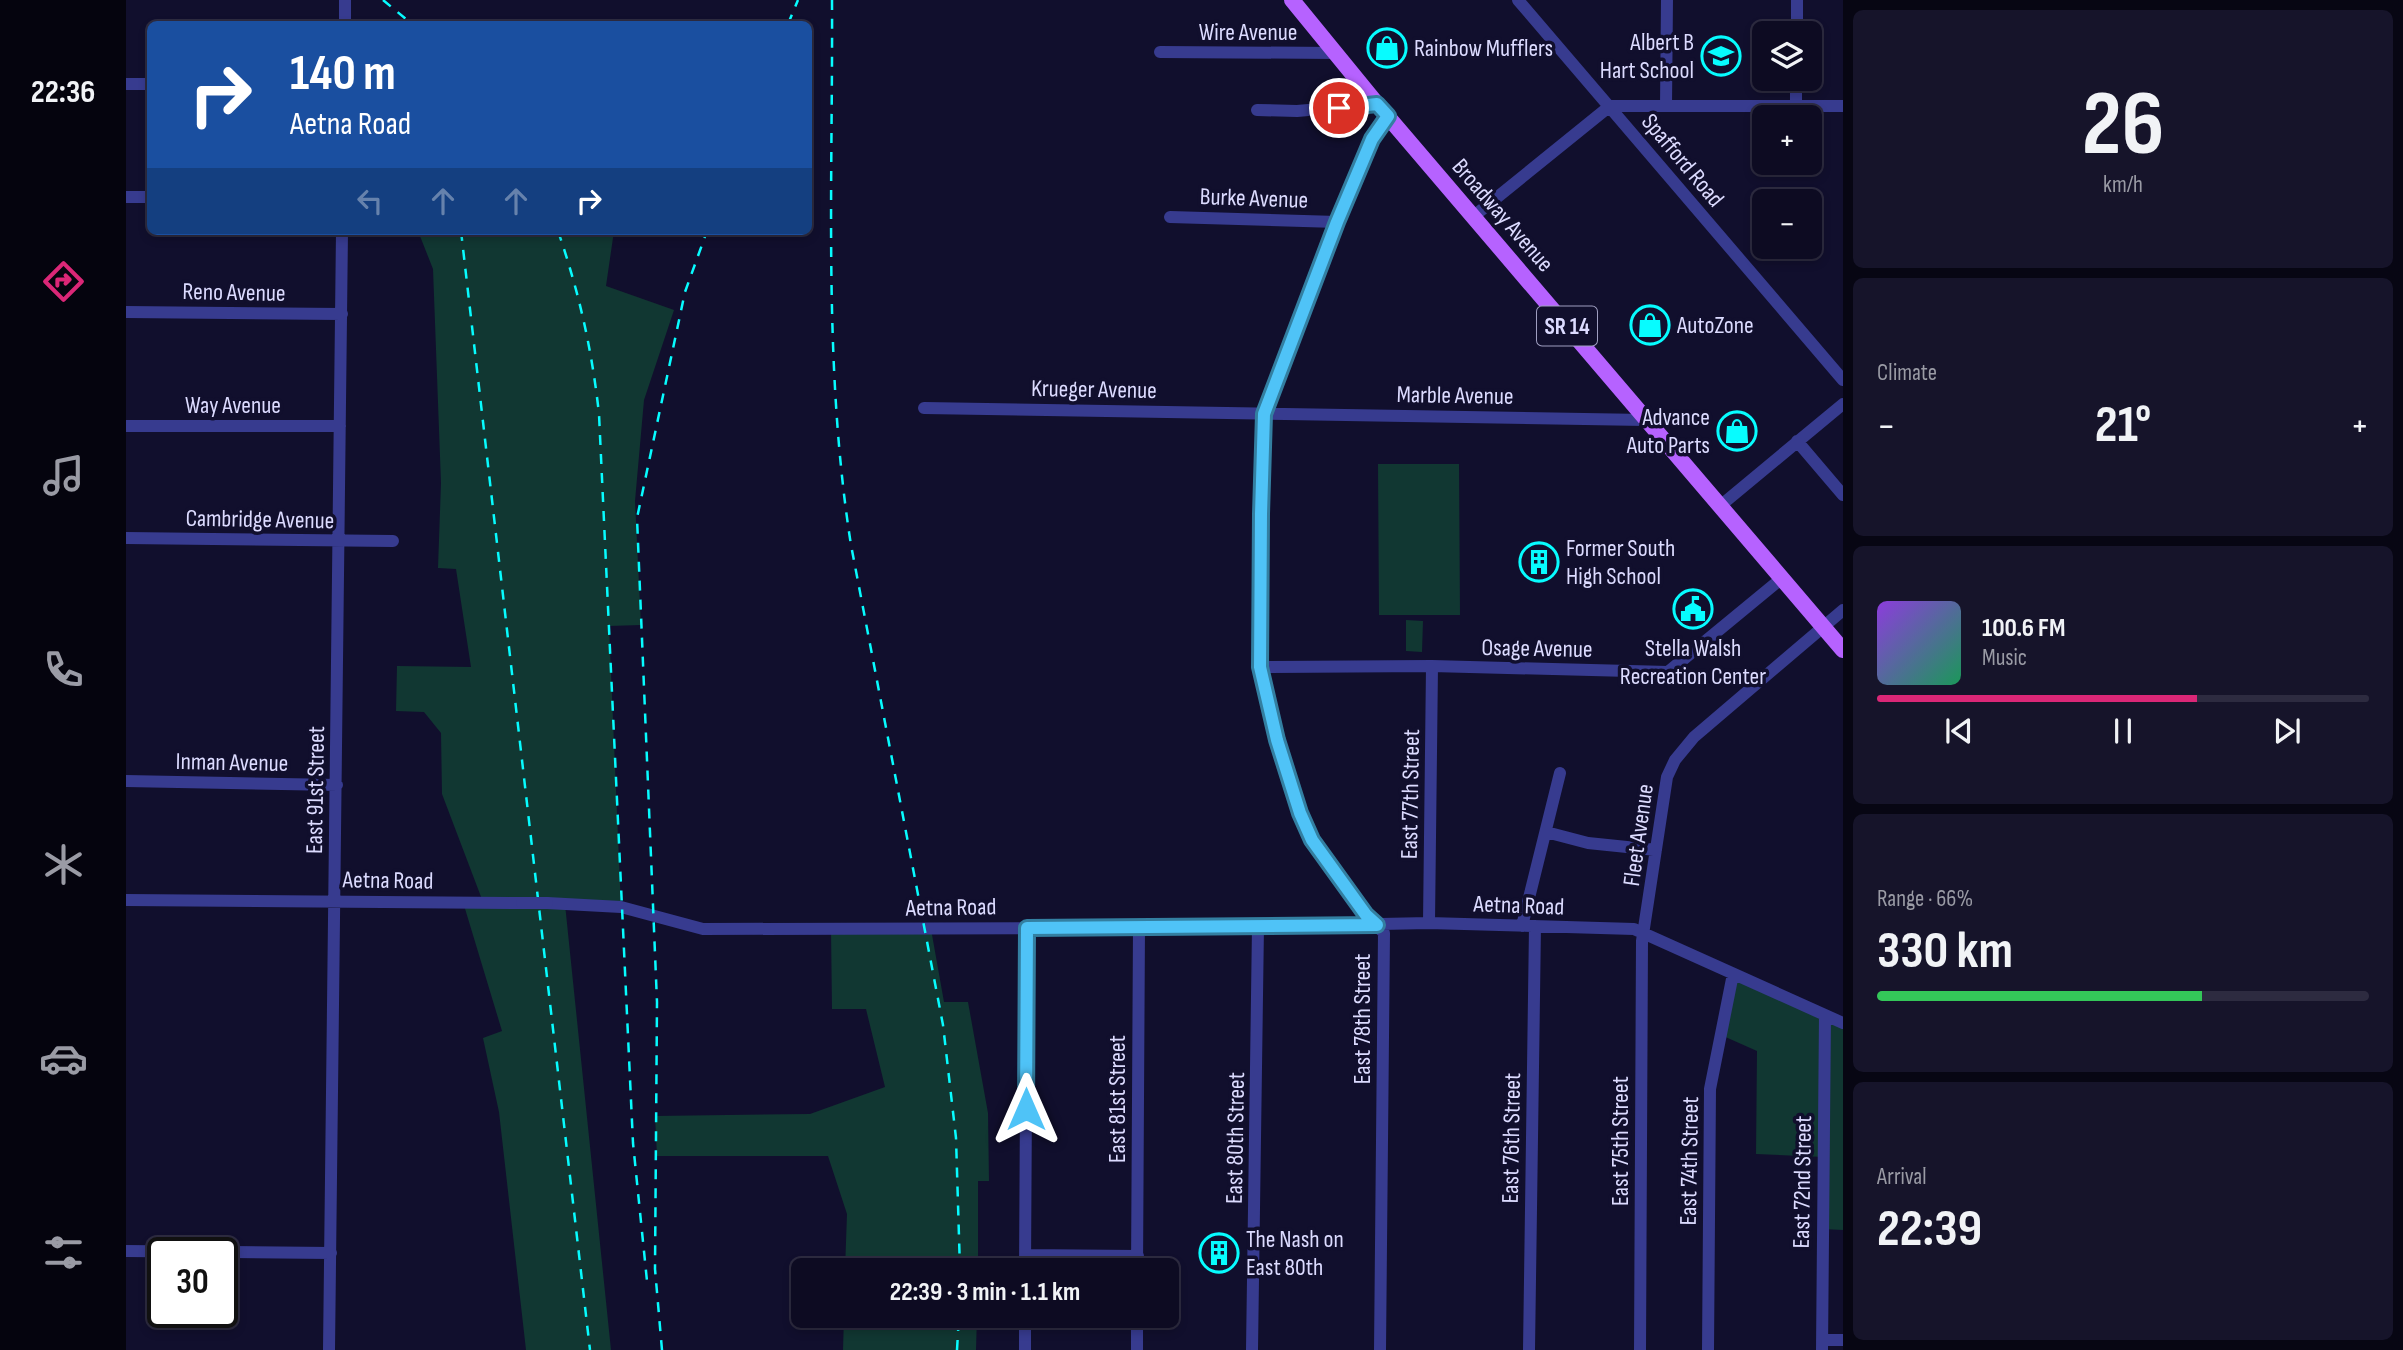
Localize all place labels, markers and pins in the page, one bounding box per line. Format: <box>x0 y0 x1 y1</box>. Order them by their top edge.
shop icon: Rainbow Mufflers <box>1366 27 1408 69</box>
place label: Albert B Hart School <box>1600 28 1694 85</box>
place label: Rainbow Mufflers <box>1414 34 1553 63</box>
school or university icon: Albert B Hart School <box>1700 35 1742 77</box>
pin <box>1309 78 1369 138</box>
shop icon: AutoZone <box>1629 304 1671 346</box>
place label: AutoZone <box>1676 311 1754 340</box>
place label: Advance Auto Parts <box>1626 403 1710 460</box>
shop icon: Advance Auto Parts <box>1716 410 1758 452</box>
place label: Former South High School <box>1566 534 1675 591</box>
building icon: Former South High School <box>1518 541 1560 583</box>
public building icon: Stella Walsh Recreation Center <box>1672 588 1714 630</box>
place label: Stella Walsh Recreation Center <box>1620 634 1766 691</box>
place label: The Nash on East 80th <box>1246 1225 1344 1282</box>
building icon: The Nash on East 80th <box>1198 1232 1240 1274</box>

